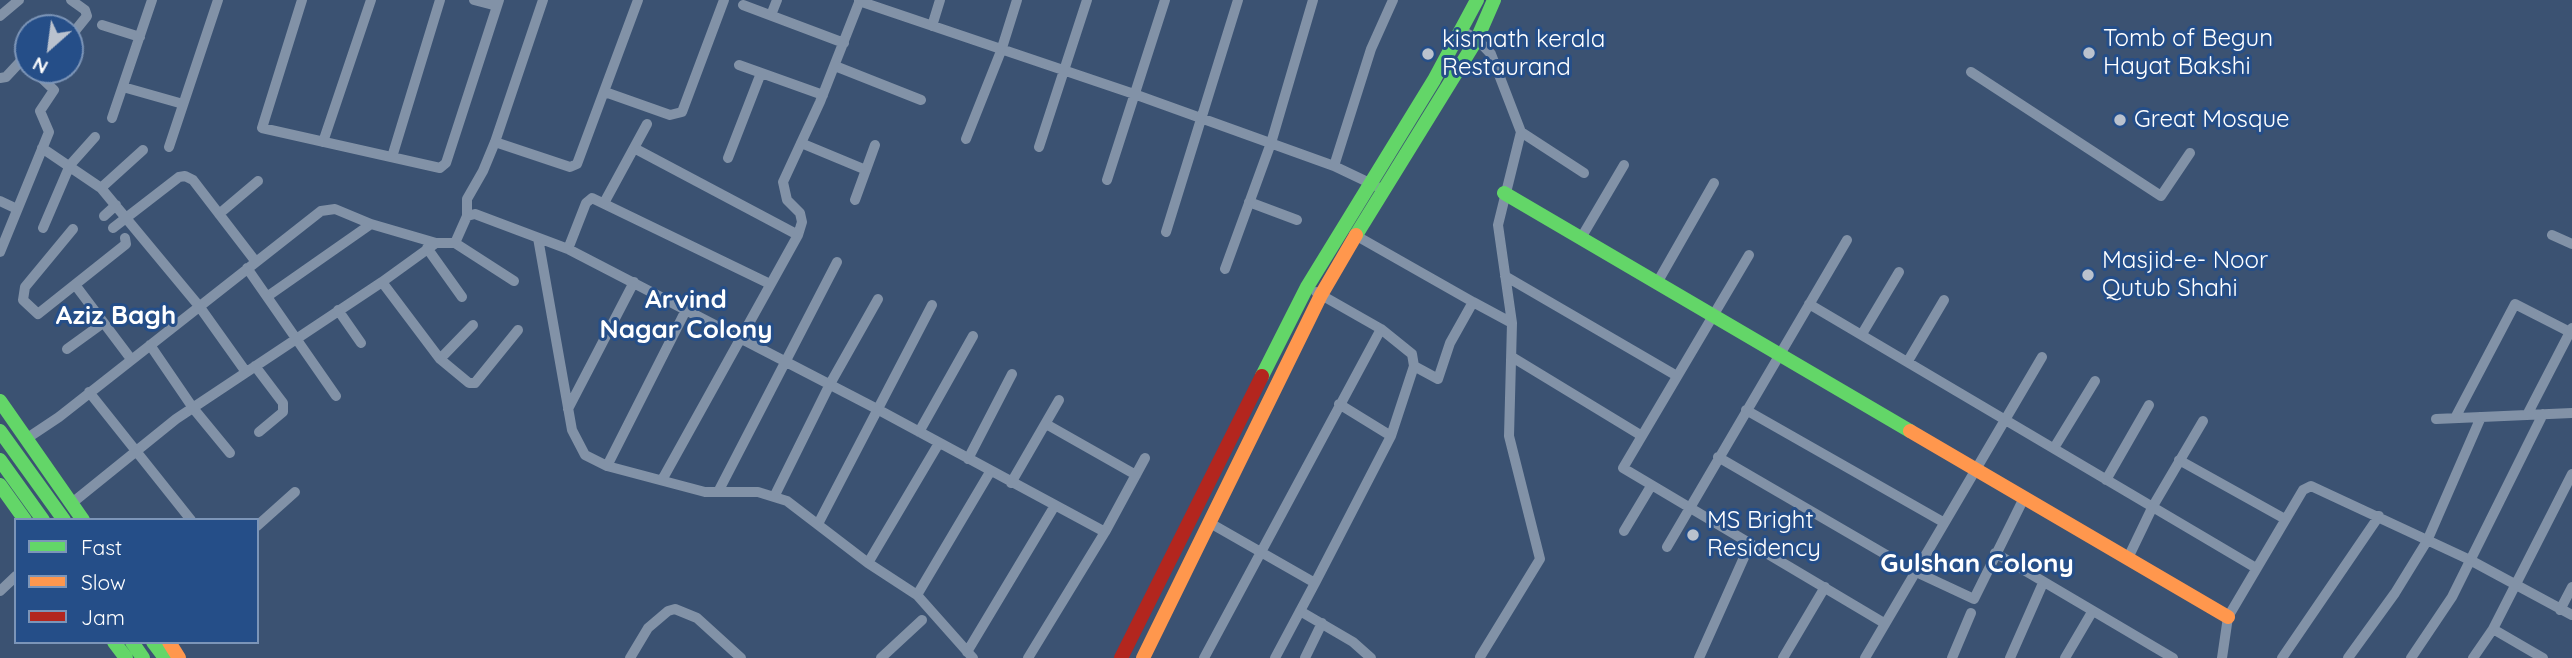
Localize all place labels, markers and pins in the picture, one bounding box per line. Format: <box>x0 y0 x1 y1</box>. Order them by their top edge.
place label: Tomb of Begun Hayat Bakshi <box>2103 25 2273 81</box>
place label: kismath kerala Restaurand <box>1442 26 1605 82</box>
marker: Tomb of Begun Hayat Bakshi <box>2081 45 2097 61</box>
marker: kismath kerala Restaurand <box>1420 46 1436 62</box>
place label: Great Mosque <box>2134 106 2290 134</box>
marker: Great Mosque <box>2112 112 2128 128</box>
place label: Masjid-e- Noor Qutub Shahi <box>2102 247 2268 303</box>
marker: Masjid-e- Noor Qutub Shahi <box>2080 267 2096 283</box>
place label: MS Bright Residency <box>1707 507 1821 563</box>
marker: MS Bright Residency <box>1685 527 1701 543</box>

